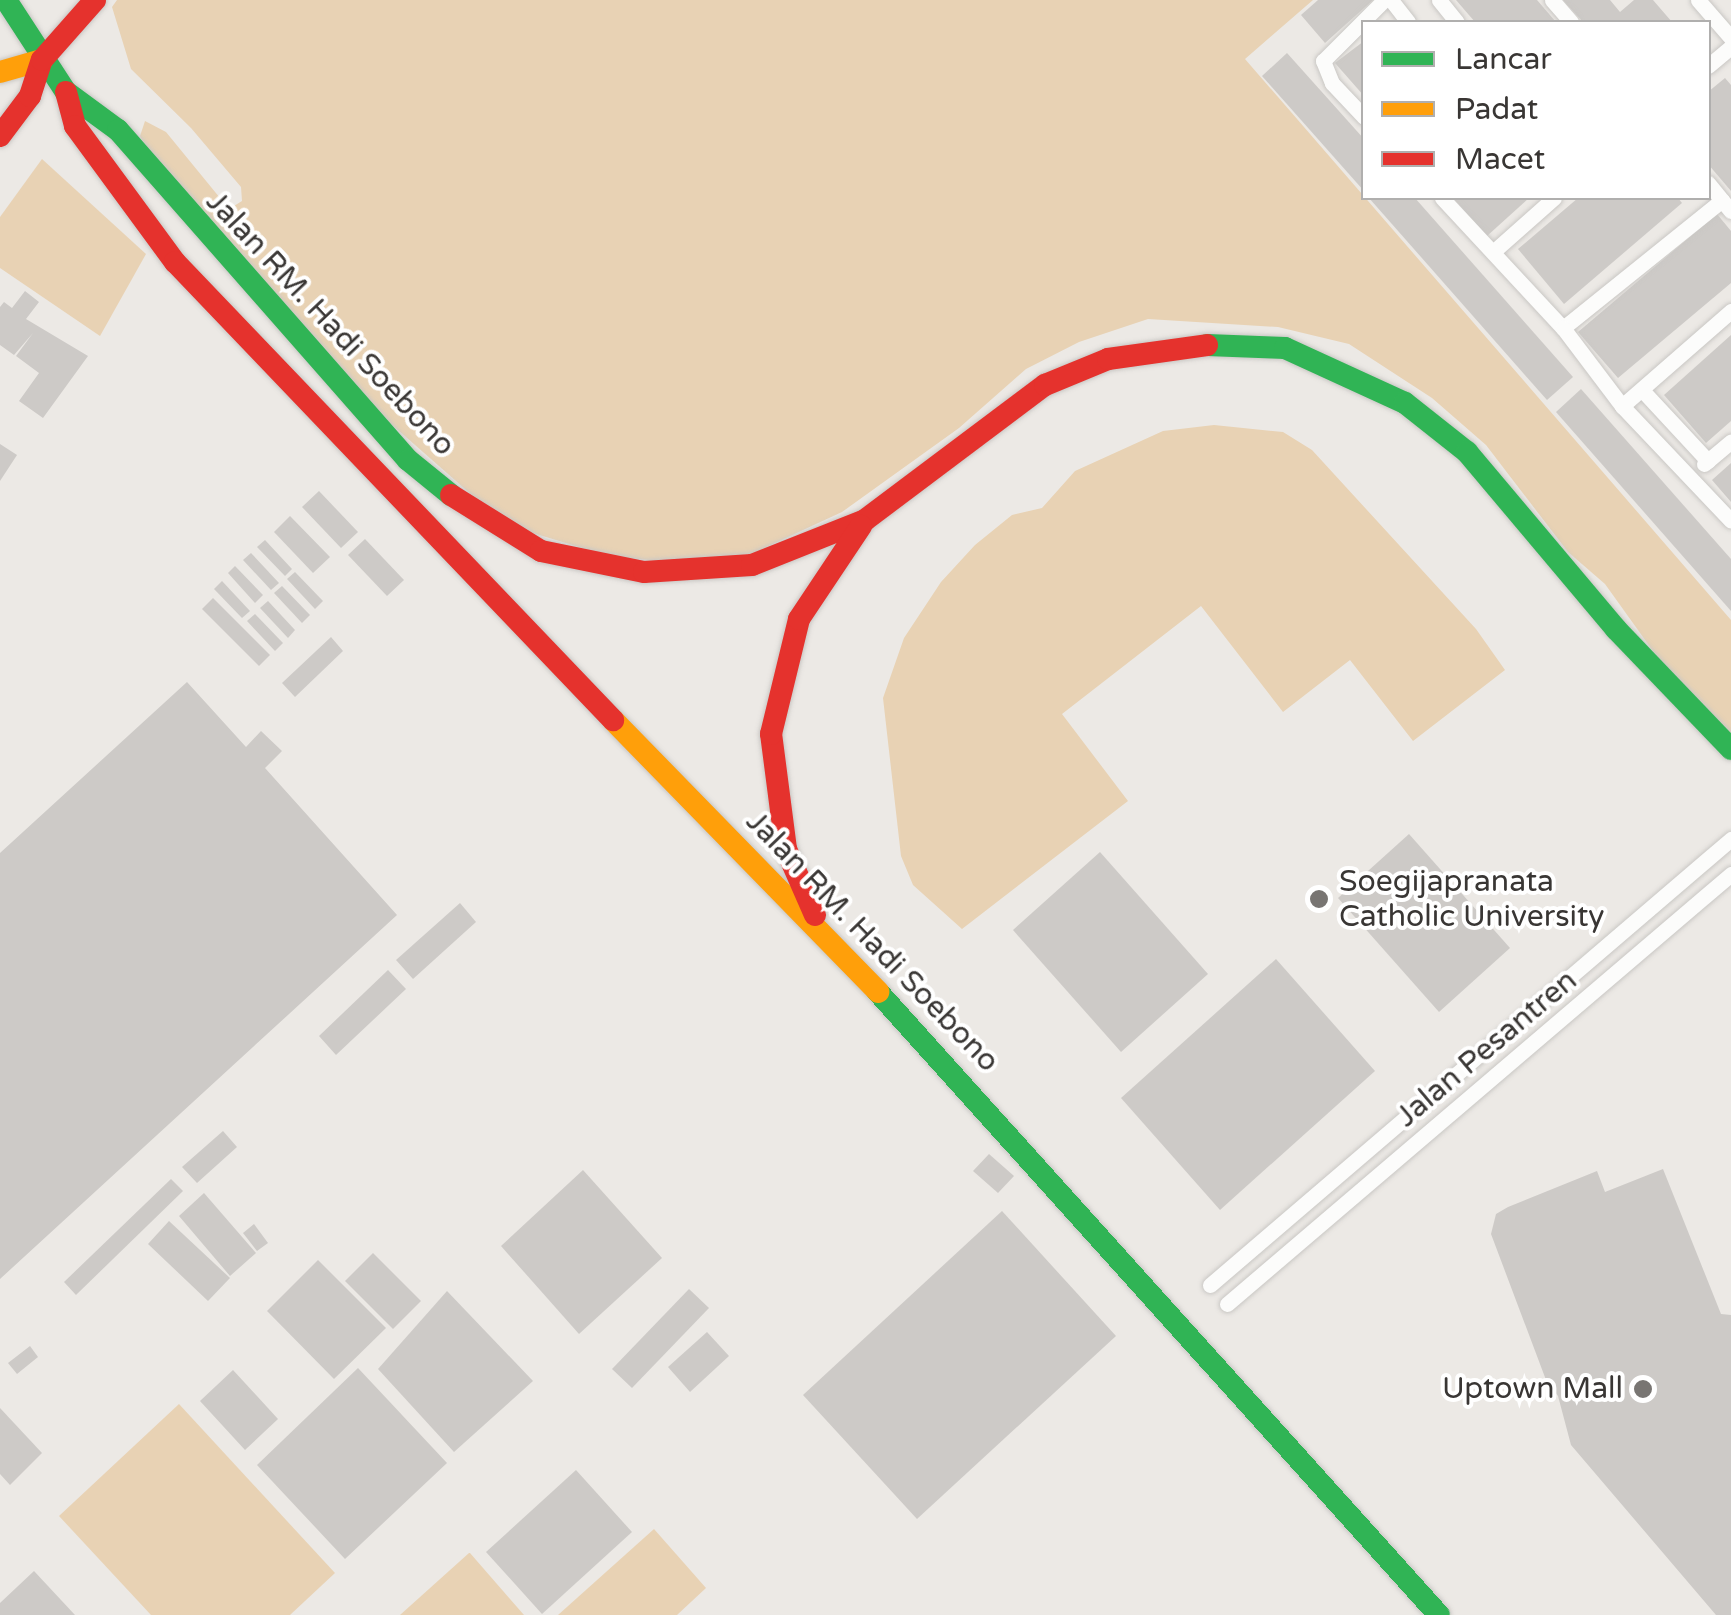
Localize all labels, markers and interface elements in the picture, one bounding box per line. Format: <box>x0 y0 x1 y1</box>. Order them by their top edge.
legend <box>1361 20 1711 200</box>
text: Lancar <box>1455 41 1552 78</box>
text: Padat <box>1455 91 1538 128</box>
text: Macet <box>1455 141 1545 178</box>
street label: Jalan RM. Hadi Soebono <box>198 184 462 464</box>
street label: Jalan RM. Hadi Soebono <box>738 804 1006 1080</box>
place label: Soegijapranata Catholic University <box>1339 864 1604 934</box>
marker: Soegijapranata Catholic University <box>1308 888 1330 910</box>
street label: Jalan Pesantren <box>1389 963 1585 1135</box>
place label: Uptown Mall <box>1442 1371 1623 1407</box>
marker: Uptown Mall <box>1632 1378 1654 1400</box>

